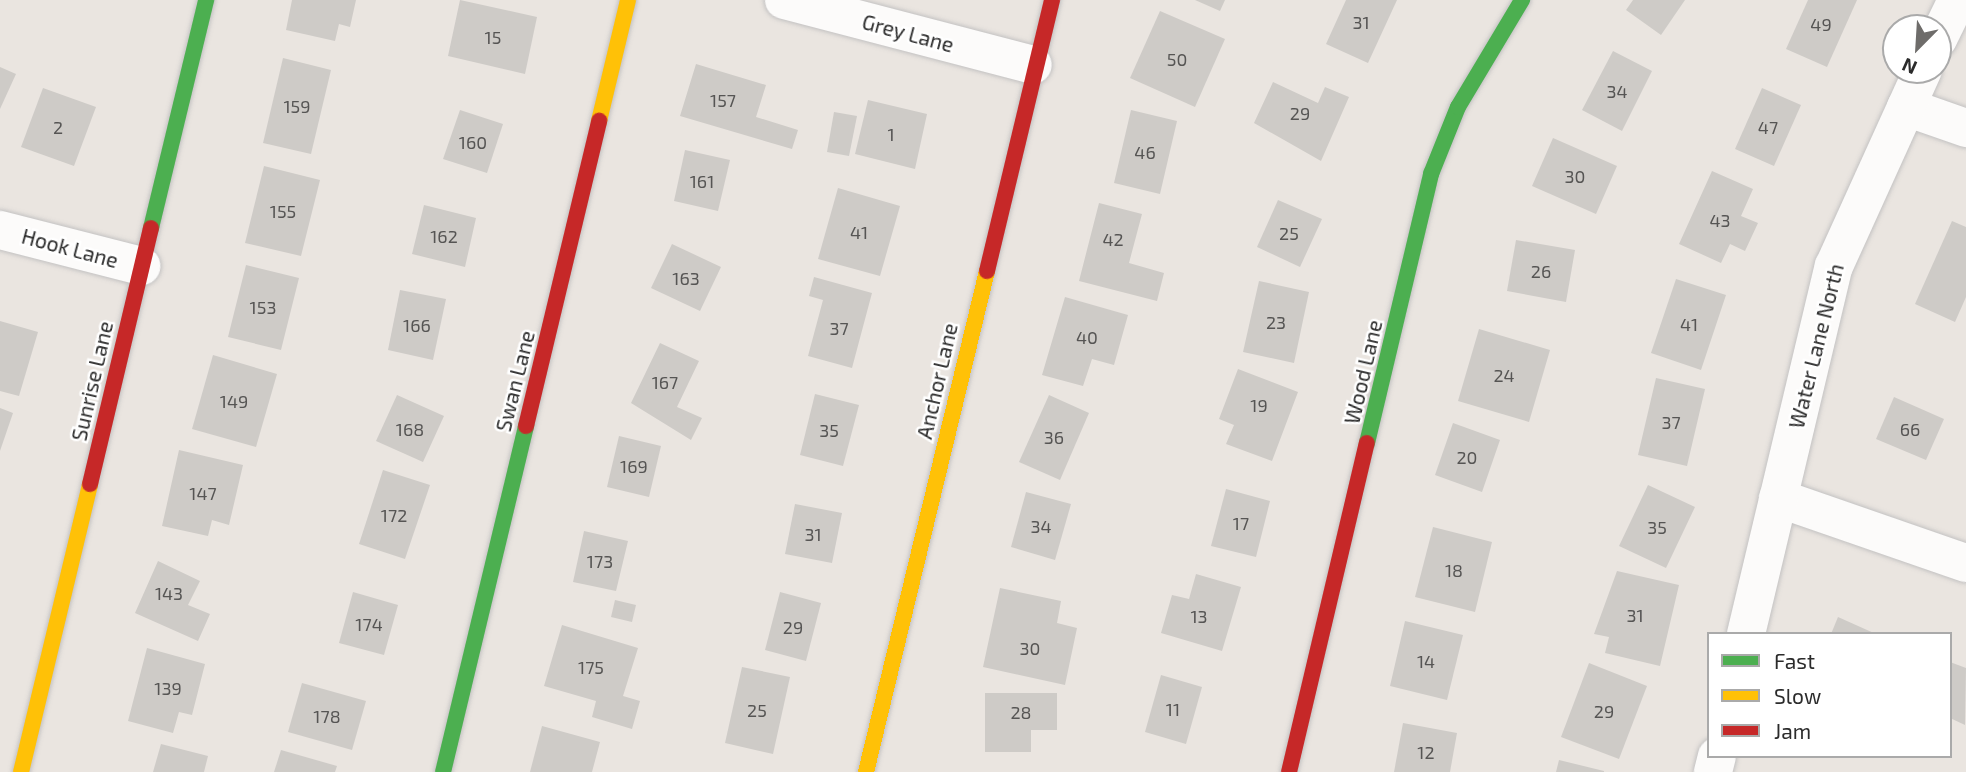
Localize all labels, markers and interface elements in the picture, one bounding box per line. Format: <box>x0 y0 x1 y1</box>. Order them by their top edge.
street label: Grey Lane <box>859 9 957 57</box>
house number: 31 <box>1352 11 1370 33</box>
house number: 49 <box>1810 13 1832 35</box>
north arrow <box>1882 14 1952 84</box>
house number: 15 <box>485 26 501 48</box>
house number: 50 <box>1167 48 1187 70</box>
text: N <box>1898 54 1920 80</box>
house number: 34 <box>1606 80 1628 102</box>
house number: 157 <box>710 89 736 111</box>
house number: 159 <box>283 95 311 117</box>
house number: 29 <box>1290 102 1310 124</box>
house number: 2 <box>53 116 63 138</box>
house number: 47 <box>1758 116 1778 138</box>
house number: 1 <box>887 123 895 145</box>
house number: 160 <box>459 131 487 153</box>
house number: 46 <box>1134 141 1156 163</box>
house number: 30 <box>1565 165 1585 187</box>
house number: 161 <box>690 170 714 192</box>
house number: 155 <box>270 200 296 222</box>
house number: 43 <box>1709 209 1731 231</box>
house number: 41 <box>850 221 868 243</box>
house number: 25 <box>1279 222 1299 244</box>
street label: Hook Lane <box>19 223 121 273</box>
house number: 162 <box>430 225 458 247</box>
house number: 42 <box>1102 228 1124 250</box>
house number: 26 <box>1531 260 1551 282</box>
street label: Water Lane North <box>1783 261 1849 431</box>
house number: 163 <box>672 267 700 289</box>
house number: 153 <box>250 296 276 318</box>
house number: 23 <box>1266 311 1286 333</box>
house number: 41 <box>1680 313 1698 335</box>
house number: 166 <box>403 314 431 336</box>
house number: 37 <box>829 317 849 339</box>
street label: Wood Lane <box>1339 318 1387 426</box>
street label: Sunrise Lane <box>66 319 118 443</box>
street label: Anchor Lane <box>911 320 963 442</box>
house number: 40 <box>1076 326 1098 348</box>
street label: Swan Lane <box>490 328 540 434</box>
house number: 24 <box>1493 364 1515 386</box>
house number: 167 <box>652 371 678 393</box>
house number: 149 <box>220 390 248 412</box>
house number: 19 <box>1250 394 1268 416</box>
house number: 37 <box>1661 411 1681 433</box>
house number: 168 <box>396 418 424 440</box>
house number: 66 <box>1900 418 1920 440</box>
house number: 35 <box>819 419 839 441</box>
house number: 36 <box>1044 426 1064 448</box>
house number: 20 <box>1457 446 1477 468</box>
house number: 169 <box>620 455 648 477</box>
house number: 147 <box>189 482 217 504</box>
house number: 172 <box>381 504 407 526</box>
house number: 17 <box>1233 512 1249 534</box>
house number: 34 <box>1030 515 1052 537</box>
house number: 35 <box>1647 516 1667 538</box>
house number: 31 <box>804 523 822 545</box>
house number: 173 <box>587 550 613 572</box>
house number: 18 <box>1445 559 1463 581</box>
house number: 143 <box>155 582 183 604</box>
house number: 31 <box>1626 604 1644 626</box>
house number: 13 <box>1190 605 1208 627</box>
house number: 174 <box>355 613 383 635</box>
house number: 29 <box>783 616 803 638</box>
legend <box>1707 632 1952 758</box>
house number: 30 <box>1020 637 1040 659</box>
text: Fast <box>1774 648 1815 673</box>
house number: 14 <box>1417 650 1435 672</box>
house number: 175 <box>578 656 604 678</box>
house number: 139 <box>154 677 182 699</box>
text: Slow <box>1774 683 1821 708</box>
house number: 11 <box>1166 698 1180 720</box>
house number: 25 <box>747 699 767 721</box>
house number: 29 <box>1594 700 1614 722</box>
house number: 28 <box>1010 701 1032 723</box>
house number: 178 <box>313 705 341 727</box>
text: Jam <box>1774 718 1811 743</box>
house number: 12 <box>1417 741 1435 763</box>

